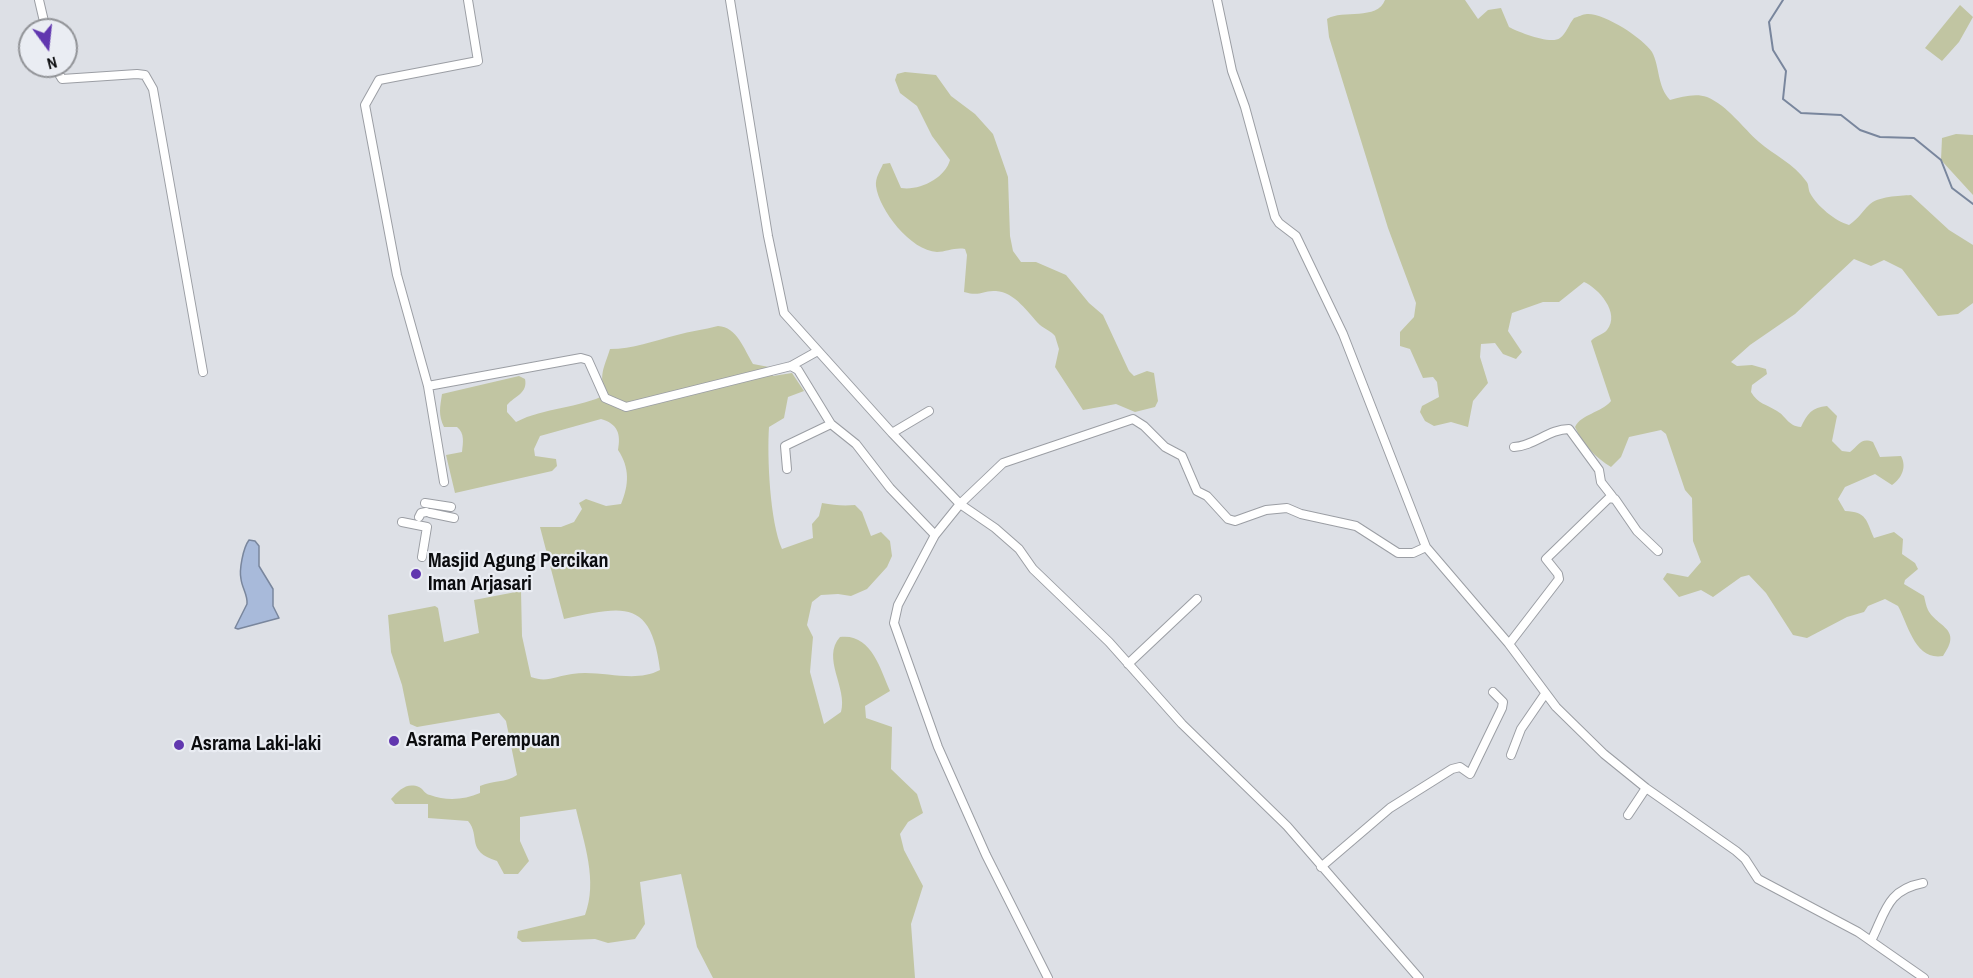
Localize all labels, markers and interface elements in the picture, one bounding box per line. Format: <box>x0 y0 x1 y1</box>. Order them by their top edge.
north arrow <box>18 18 78 78</box>
text: N <box>45 52 60 75</box>
place label: Masjid Agung Percikan Iman Arjasari <box>428 550 608 597</box>
marker: Masjid Agung Percikan Iman Arjasari <box>409 567 423 581</box>
place label: Asrama Perempuan <box>406 729 560 753</box>
place label: Asrama Laki-laki <box>191 733 321 757</box>
marker: Asrama Perempuan <box>387 734 401 748</box>
marker: Asrama Laki-laki <box>172 738 186 752</box>

